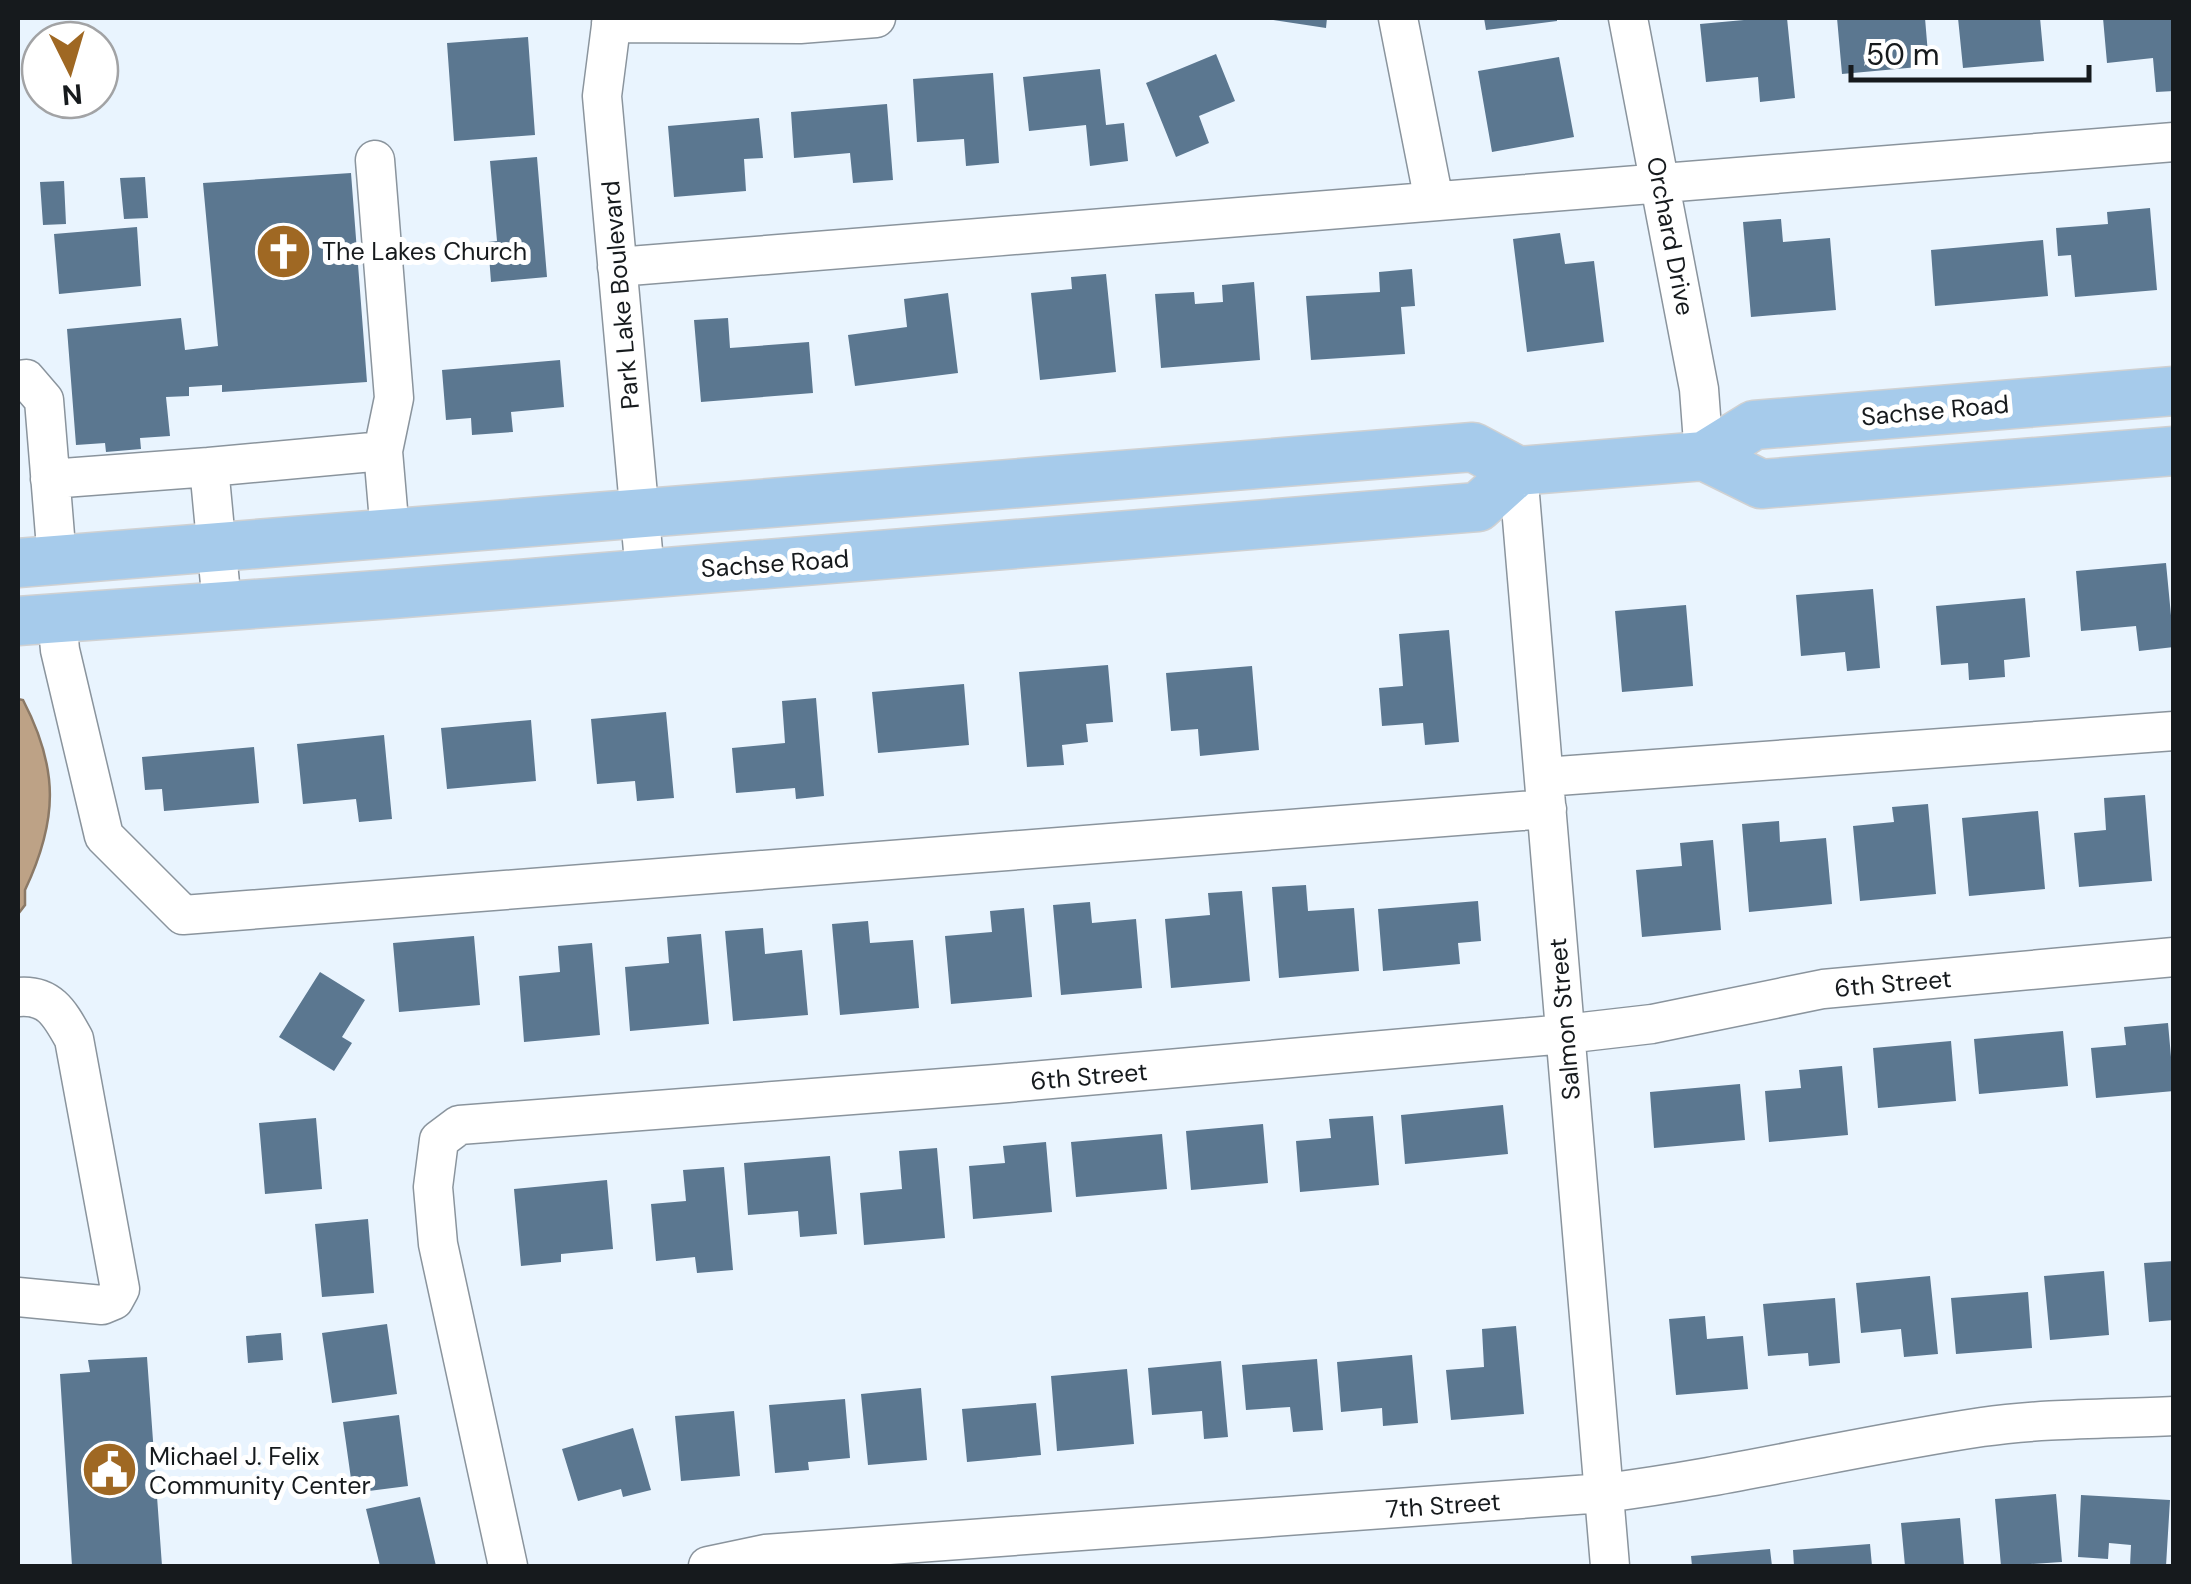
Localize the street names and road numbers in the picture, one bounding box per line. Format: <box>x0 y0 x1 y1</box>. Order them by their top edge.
street label: Orchard Drive <box>1639 154 1702 318</box>
street label: Park Lake Boulevard <box>594 179 647 411</box>
street label: Sachse Road <box>1860 388 2010 433</box>
street label: Sachse Road <box>700 542 850 585</box>
street label: Salmon Street <box>1541 937 1588 1101</box>
street label: 6th Street <box>1833 962 1953 1005</box>
street label: 6th Street <box>1029 1055 1149 1098</box>
street label: 7th Street <box>1385 1485 1502 1526</box>

